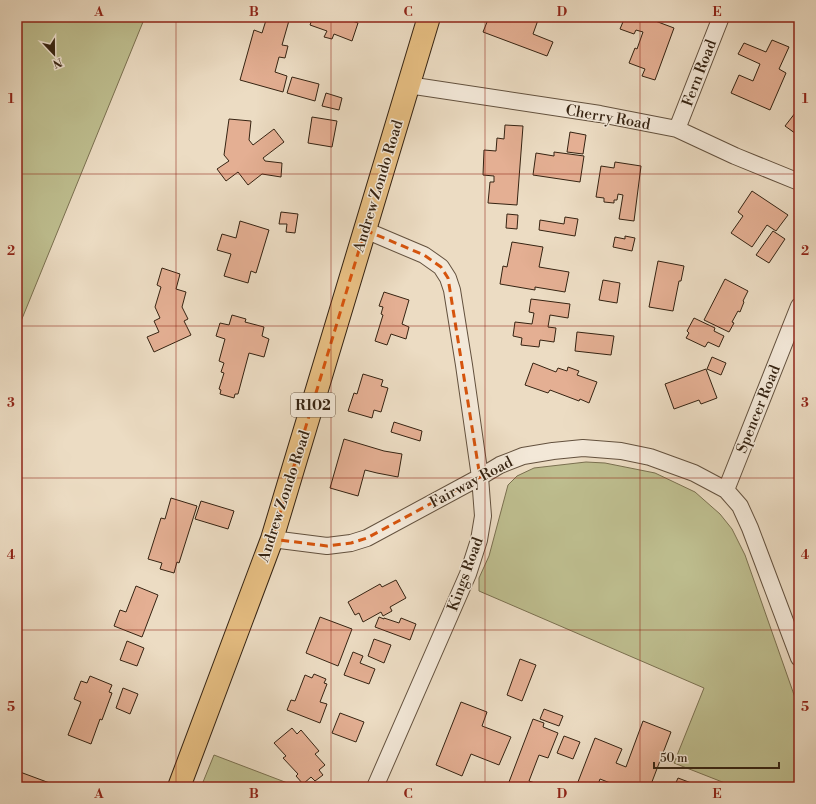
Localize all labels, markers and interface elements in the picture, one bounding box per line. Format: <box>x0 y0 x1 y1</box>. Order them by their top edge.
text: A <box>93 4 104 20</box>
text: B <box>249 4 259 20</box>
text: C <box>403 4 413 20</box>
text: D <box>557 4 567 20</box>
text: E <box>712 4 722 20</box>
north arrow <box>34 34 74 74</box>
street label: Fern Road <box>678 37 721 109</box>
text: N <box>50 54 64 71</box>
text: 1 <box>8 91 15 107</box>
text: 1 <box>802 91 809 107</box>
street label: Cherry Road <box>564 101 652 134</box>
street label: Andrew Zondo Road <box>349 117 408 255</box>
text: 2 <box>7 243 15 259</box>
text: 2 <box>801 243 809 259</box>
street label: Spencer Road <box>732 362 785 456</box>
road number: R102 <box>291 393 335 417</box>
text: 3 <box>7 395 15 411</box>
text: 3 <box>801 395 809 411</box>
street label: Andrew Zondo Road <box>254 428 315 565</box>
street label: Fairway Road <box>426 452 517 512</box>
street label: Kings Road <box>443 534 488 614</box>
text: 4 <box>7 547 16 563</box>
text: 4 <box>801 547 810 563</box>
text: 5 <box>7 699 15 715</box>
text: 5 <box>801 699 809 715</box>
scale bar <box>654 744 779 770</box>
text: 50 m <box>660 751 688 766</box>
text: A <box>93 786 104 802</box>
text: B <box>249 786 259 802</box>
text: C <box>403 786 413 802</box>
text: D <box>557 786 567 802</box>
text: E <box>712 786 722 802</box>

